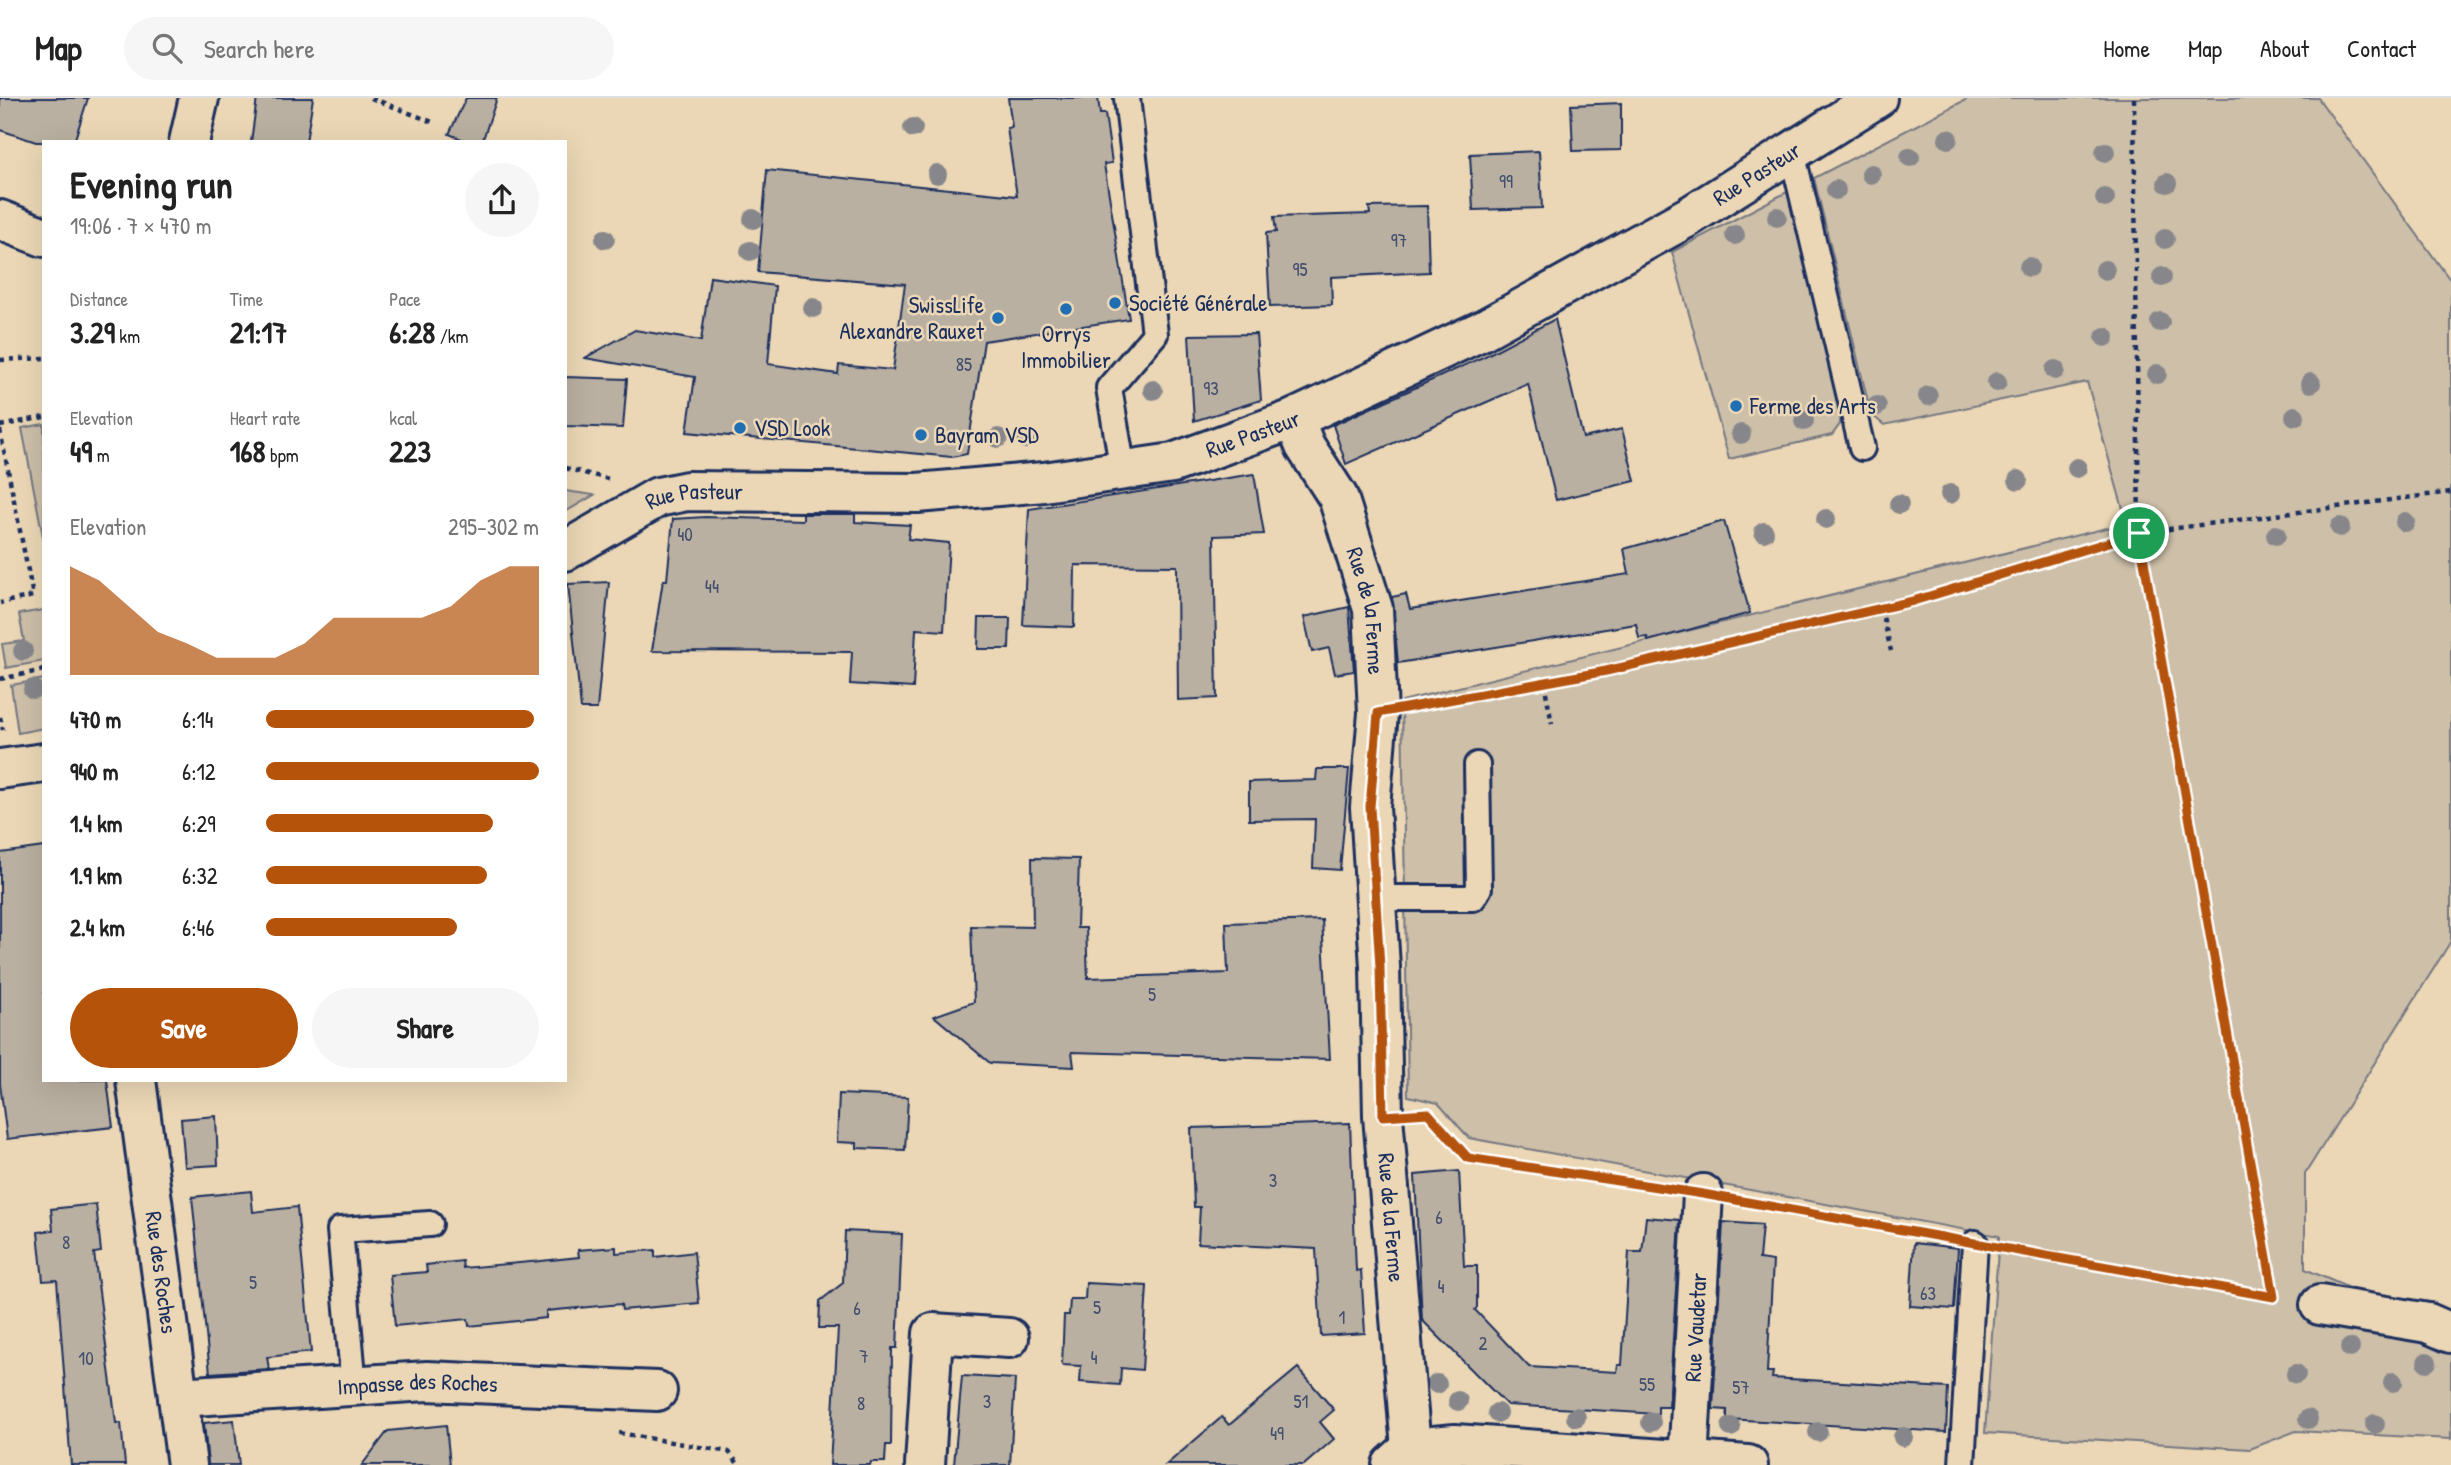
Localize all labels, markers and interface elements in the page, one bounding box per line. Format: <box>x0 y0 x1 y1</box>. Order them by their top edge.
search box <box>124 17 614 80</box>
text: Map <box>35 26 82 70</box>
icon: search <box>148 29 186 67</box>
text: Search here <box>204 31 315 66</box>
text: Home <box>2103 32 2150 64</box>
text: Map <box>2188 32 2222 64</box>
text: About <box>2260 32 2309 64</box>
text: Contact <box>2347 32 2416 64</box>
street label: Rue Pasteur <box>1707 134 1806 213</box>
text: Evening run <box>70 158 233 210</box>
button: share <box>465 163 539 237</box>
house number: 99 <box>1499 168 1513 194</box>
text: 19:06 · 7 × 470 m <box>70 210 211 241</box>
house number: 97 <box>1391 227 1407 253</box>
house number: 95 <box>1292 256 1308 282</box>
text: Distance <box>70 286 128 312</box>
text: Time <box>230 286 263 312</box>
text: Pace <box>389 286 421 312</box>
place label: Société Générale <box>1129 287 1267 318</box>
place label: SwissLife Alexandre Rauxet <box>839 289 985 346</box>
marker: Société Générale <box>1107 295 1123 311</box>
marker: Orrys Immobilier <box>1058 301 1074 317</box>
marker: SwissLife Alexandre Rauxet <box>990 310 1006 326</box>
text: 3.29 <box>70 312 115 352</box>
text: 21:17 <box>230 312 287 352</box>
text: 6:28 <box>389 312 435 352</box>
place label: Orrys Immobilier <box>1021 318 1111 375</box>
text: km <box>115 323 140 349</box>
text: /km <box>435 323 469 349</box>
house number: 85 <box>956 351 972 377</box>
house number: 93 <box>1203 375 1219 401</box>
place label: Ferme des Arts <box>1749 390 1876 421</box>
marker: Ferme des Arts <box>1728 398 1744 414</box>
street label: Rue Pasteur <box>1201 402 1305 465</box>
text: Elevation <box>70 405 133 431</box>
text: Heart rate <box>230 405 301 431</box>
text: kcal <box>389 405 417 431</box>
place label: VSD Look <box>754 412 831 443</box>
place label: Bayram VSD <box>935 419 1039 450</box>
marker: VSD Look <box>732 420 748 436</box>
marker: Bayram VSD <box>913 427 929 443</box>
text: 49 <box>70 431 92 471</box>
text: 168 <box>230 431 266 471</box>
text: 223 <box>389 431 431 471</box>
text: m <box>92 442 110 468</box>
text: bpm <box>266 442 299 468</box>
street label: Rue Pasteur <box>639 475 743 516</box>
pin <box>2109 503 2169 563</box>
text: Elevation <box>70 511 146 542</box>
text: 295–302 m <box>448 511 539 542</box>
icon: arrive <box>2120 514 2158 552</box>
house number: 40 <box>677 521 693 547</box>
street label: Rue de la Ferme <box>1340 543 1392 675</box>
house number: 44 <box>705 573 719 599</box>
text: 470 m <box>70 704 121 735</box>
text: 6:14 <box>182 704 214 735</box>
text: 940 m <box>70 756 118 787</box>
text: 6:12 <box>182 756 216 787</box>
text: 1.4 km <box>70 808 122 839</box>
text: 6:29 <box>182 808 216 839</box>
text: 1.9 km <box>70 860 122 891</box>
text: 6:32 <box>182 860 218 891</box>
text: 2.4 km <box>70 912 125 943</box>
text: 6:46 <box>182 912 214 943</box>
house number: 5 <box>1148 981 1156 1007</box>
button: Save <box>70 988 298 1068</box>
button: Share <box>312 988 539 1068</box>
street label: Rue de la Ferme <box>1371 1152 1413 1283</box>
house number: 3 <box>1269 1167 1277 1193</box>
house number: 6 <box>1435 1204 1443 1230</box>
street label: Rue des Roches <box>139 1209 185 1335</box>
house number: 8 <box>62 1229 70 1255</box>
house number: 5 <box>249 1269 257 1295</box>
street label: Rue Vaudetar <box>1677 1272 1714 1383</box>
house number: 4 <box>1437 1273 1445 1299</box>
house number: 63 <box>1920 1280 1936 1306</box>
house number: 5 <box>1093 1294 1101 1320</box>
house number: 6 <box>853 1295 861 1321</box>
house number: 1 <box>1339 1304 1346 1330</box>
house number: 2 <box>1479 1330 1488 1356</box>
house number: 7 <box>859 1343 869 1369</box>
house number: 4 <box>1090 1344 1098 1370</box>
house number: 10 <box>78 1345 94 1371</box>
street label: Impasse des Roches <box>336 1365 499 1402</box>
house number: 55 <box>1639 1371 1655 1397</box>
house number: 57 <box>1732 1374 1750 1400</box>
house number: 3 <box>983 1388 991 1414</box>
house number: 51 <box>1294 1388 1309 1414</box>
house number: 8 <box>857 1390 865 1416</box>
house number: 49 <box>1270 1420 1284 1446</box>

